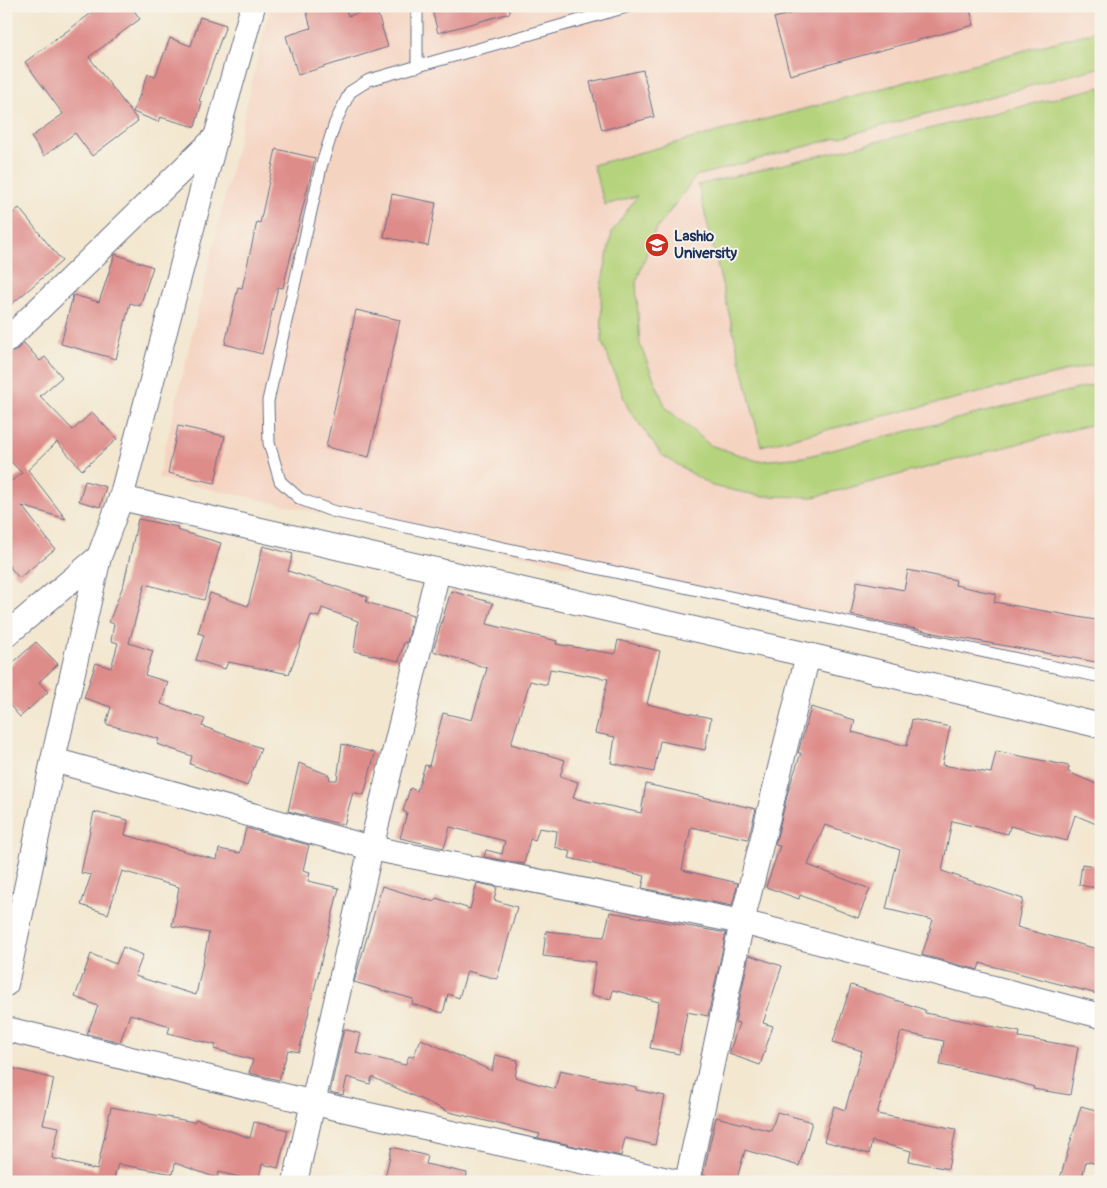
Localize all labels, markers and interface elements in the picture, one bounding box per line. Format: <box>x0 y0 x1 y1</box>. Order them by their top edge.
place label: Lashio University <box>674 227 737 263</box>
school or university icon: Lashio University <box>644 232 670 258</box>

